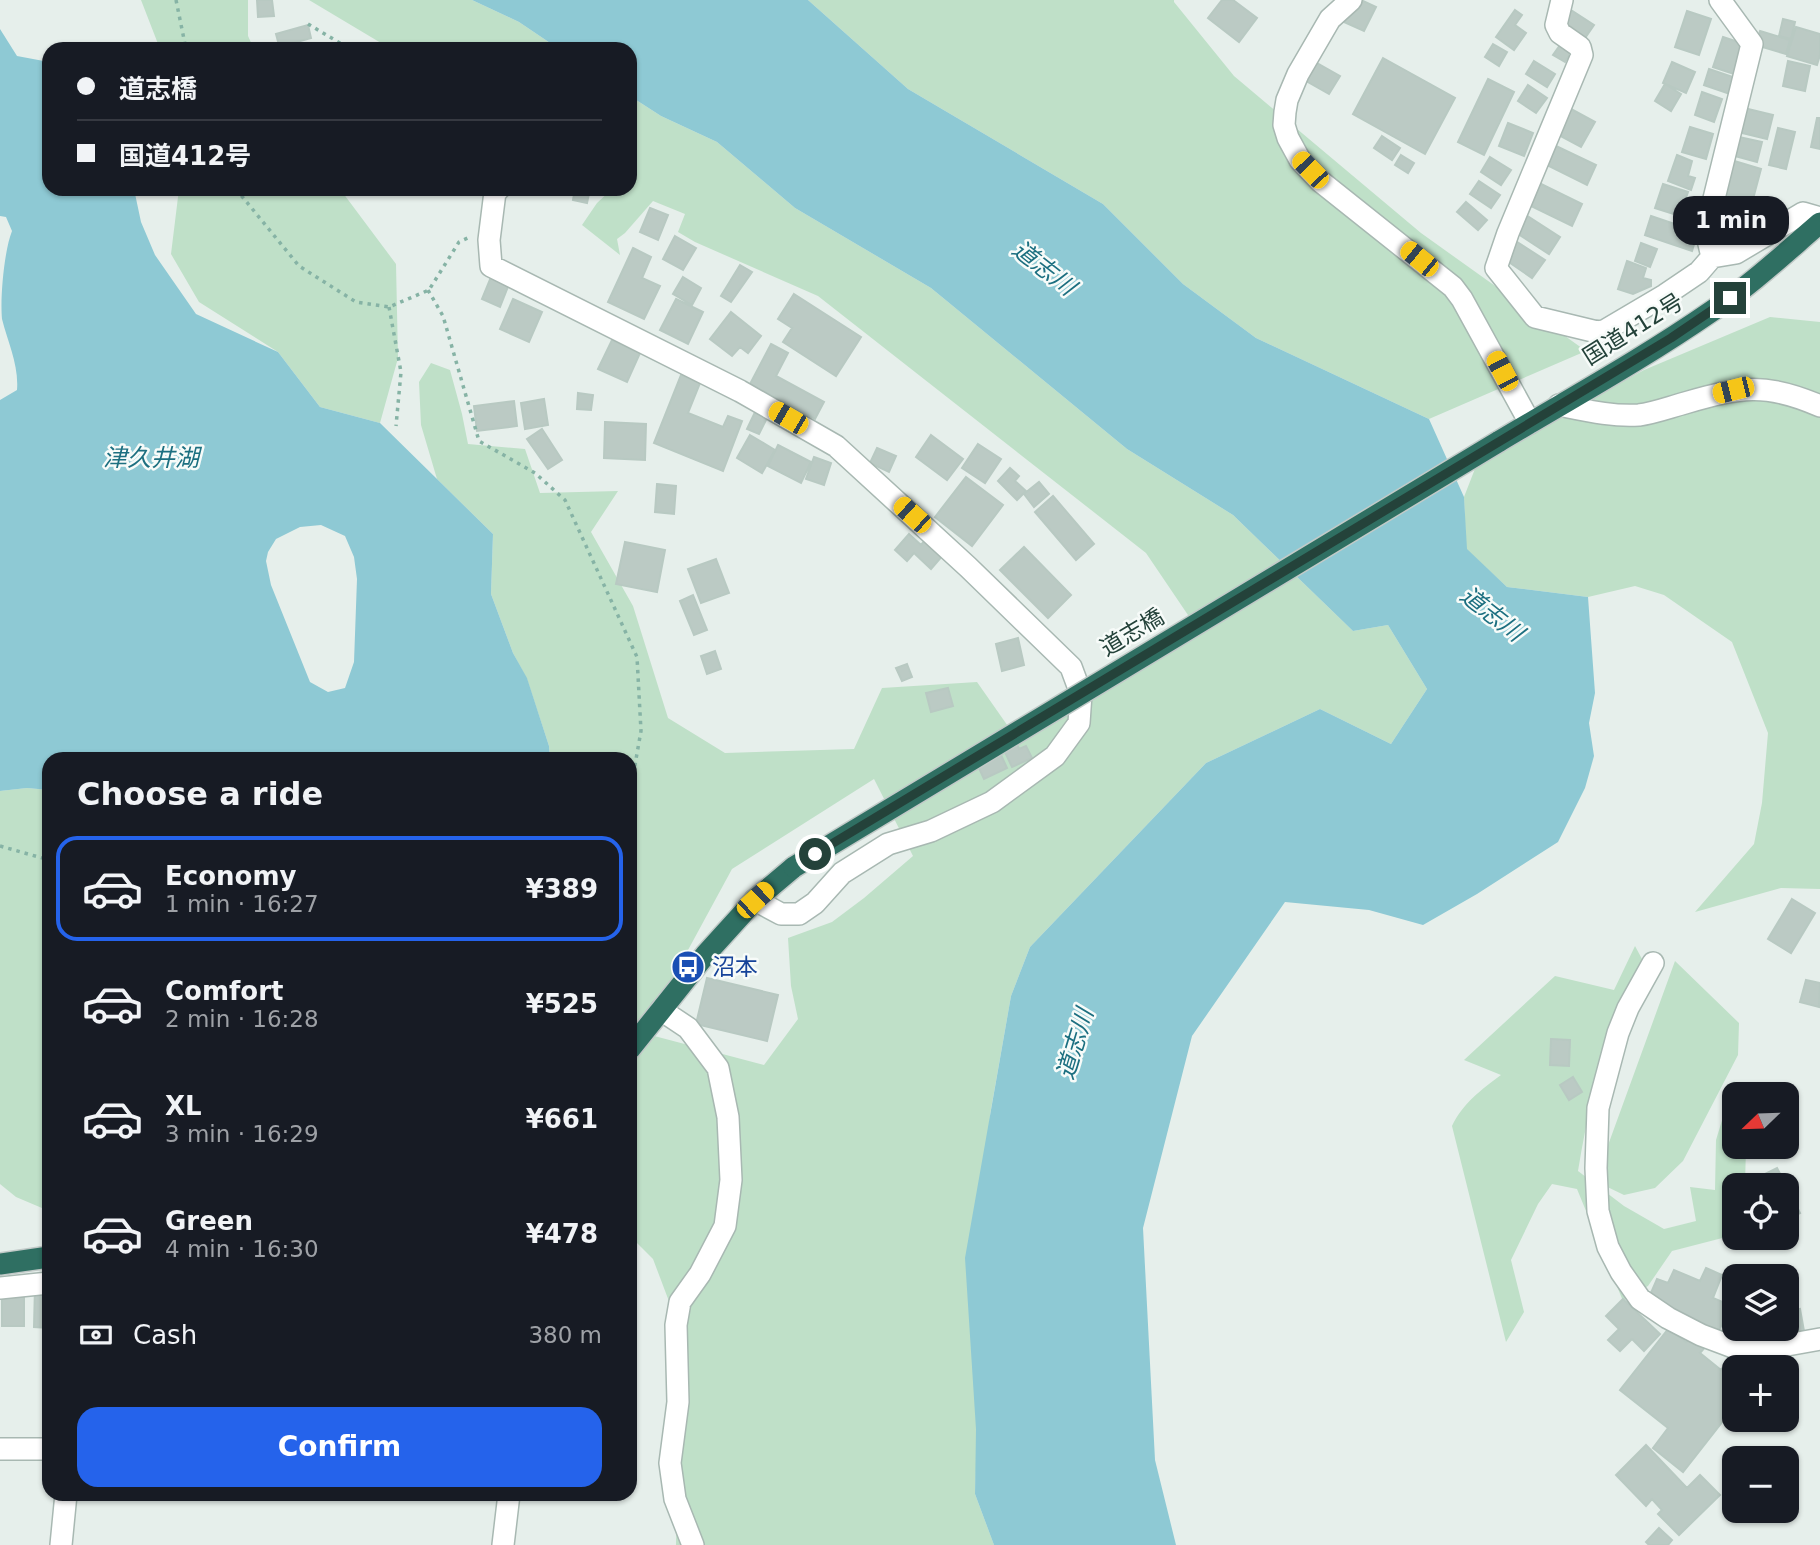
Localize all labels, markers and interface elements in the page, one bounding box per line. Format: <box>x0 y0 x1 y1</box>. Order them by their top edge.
text: 道志橋 <box>119 74 197 104</box>
text: 国道412号 <box>119 141 251 171</box>
car <box>1288 148 1333 192</box>
callout: 1 min <box>1672 196 1788 246</box>
text: 1 min <box>1695 207 1767 233</box>
water label: 道志川 <box>1007 235 1083 303</box>
car <box>1397 238 1442 280</box>
route end <box>1714 282 1746 314</box>
street label: 国道412号 <box>1578 288 1688 370</box>
car <box>1483 348 1522 394</box>
car <box>1711 375 1756 405</box>
car <box>765 398 812 438</box>
water label: 津久井湖 <box>103 444 203 472</box>
car <box>890 493 935 537</box>
water label: 道志川 <box>1455 581 1531 649</box>
street label: 道志橋 <box>1096 603 1168 661</box>
text: Choose a ride <box>77 775 323 813</box>
route start <box>799 838 831 870</box>
icon: car <box>81 857 144 920</box>
text: Economy <box>165 861 296 891</box>
text: ¥389 <box>526 874 598 904</box>
car <box>733 878 778 922</box>
text: 1 min · 16:27 <box>165 891 319 917</box>
bus stop icon: 沼本 <box>669 948 707 986</box>
place label: 沼本 <box>712 954 758 980</box>
icon: car <box>81 972 144 1035</box>
text: Comfort <box>165 976 283 1006</box>
text: ¥525 <box>526 989 598 1019</box>
water label: 道志川 <box>1051 1003 1100 1083</box>
text: 2 min · 16:28 <box>165 1006 319 1032</box>
north arrow <box>1722 1082 1799 1158</box>
map controls <box>1722 1082 1799 1523</box>
icon: car <box>81 1087 144 1150</box>
text: XL <box>165 1091 202 1121</box>
text: ¥661 <box>526 1104 598 1134</box>
text: 3 min · 16:29 <box>165 1121 319 1147</box>
button: locate <box>1722 1173 1799 1250</box>
icon: car <box>81 1202 144 1265</box>
text: Green <box>165 1206 253 1236</box>
text: ¥478 <box>526 1219 598 1249</box>
text: 4 min · 16:30 <box>165 1236 319 1262</box>
button: layers <box>1722 1264 1799 1341</box>
icon: cash <box>77 1316 115 1354</box>
text: Cash <box>133 1320 197 1350</box>
text: 380 m <box>528 1322 602 1348</box>
button: + <box>1722 1355 1799 1432</box>
button: Confirm <box>77 1407 602 1487</box>
button: − <box>1722 1446 1799 1523</box>

